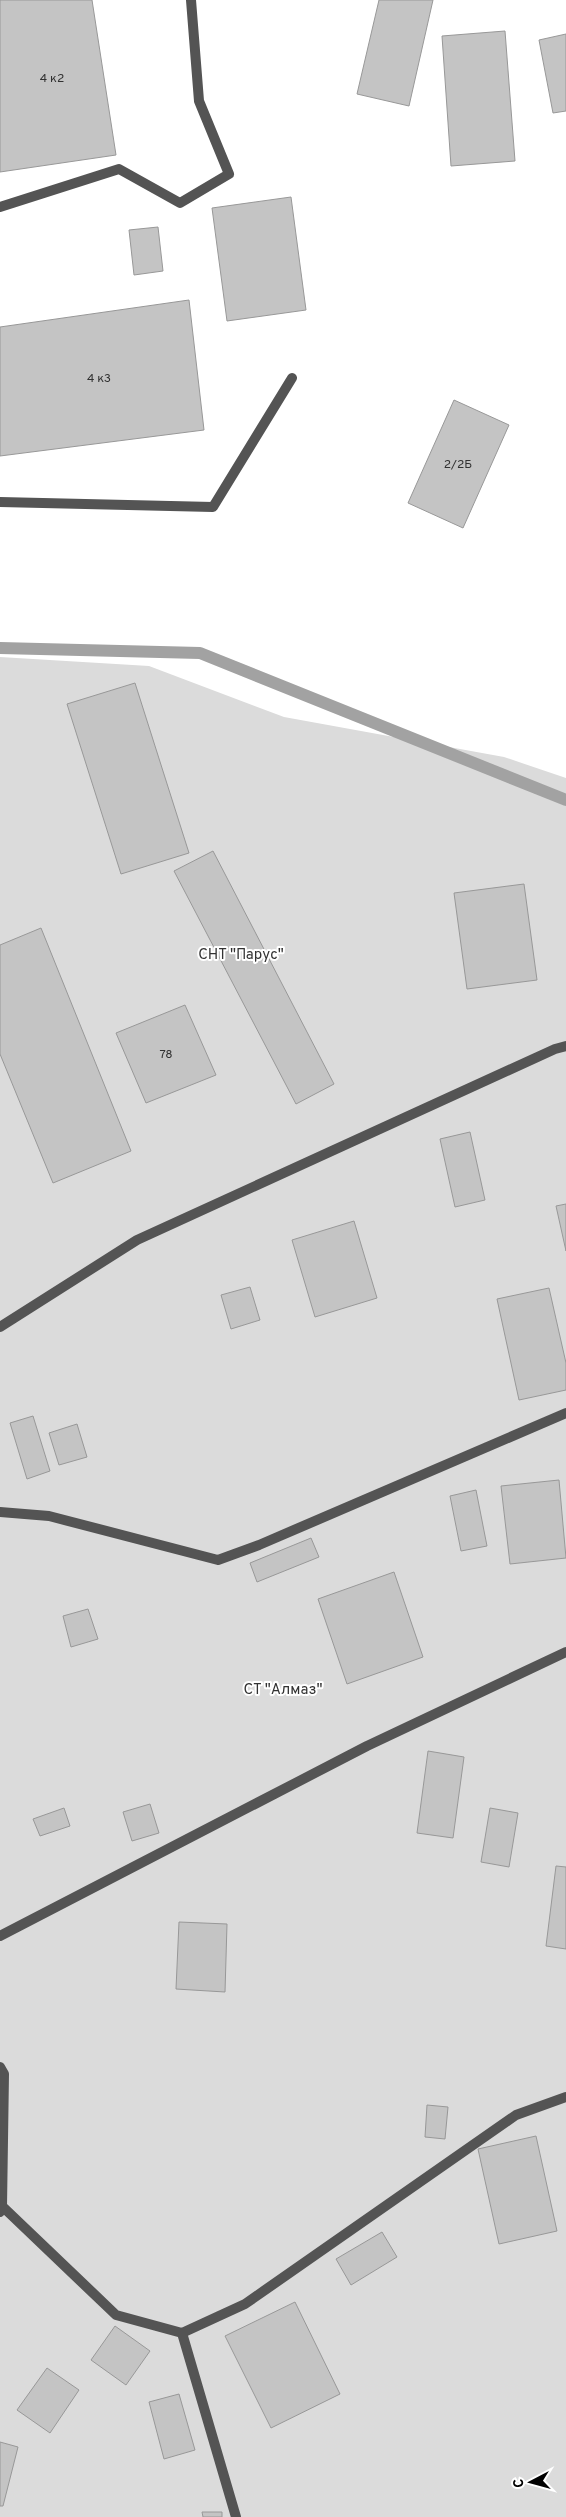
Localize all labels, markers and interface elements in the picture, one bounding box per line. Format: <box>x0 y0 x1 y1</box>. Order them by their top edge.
house number: 4 к2 <box>40 71 64 87</box>
house number: 4 к3 <box>87 371 111 387</box>
house number: 2/2Б <box>444 457 472 473</box>
park label: СНТ "Парус" <box>198 946 284 965</box>
house number: 78 <box>159 1047 173 1063</box>
park label: СТ "Алмаз" <box>244 1681 322 1700</box>
north arrow <box>506 2457 556 2507</box>
text: С <box>511 2478 528 2489</box>

